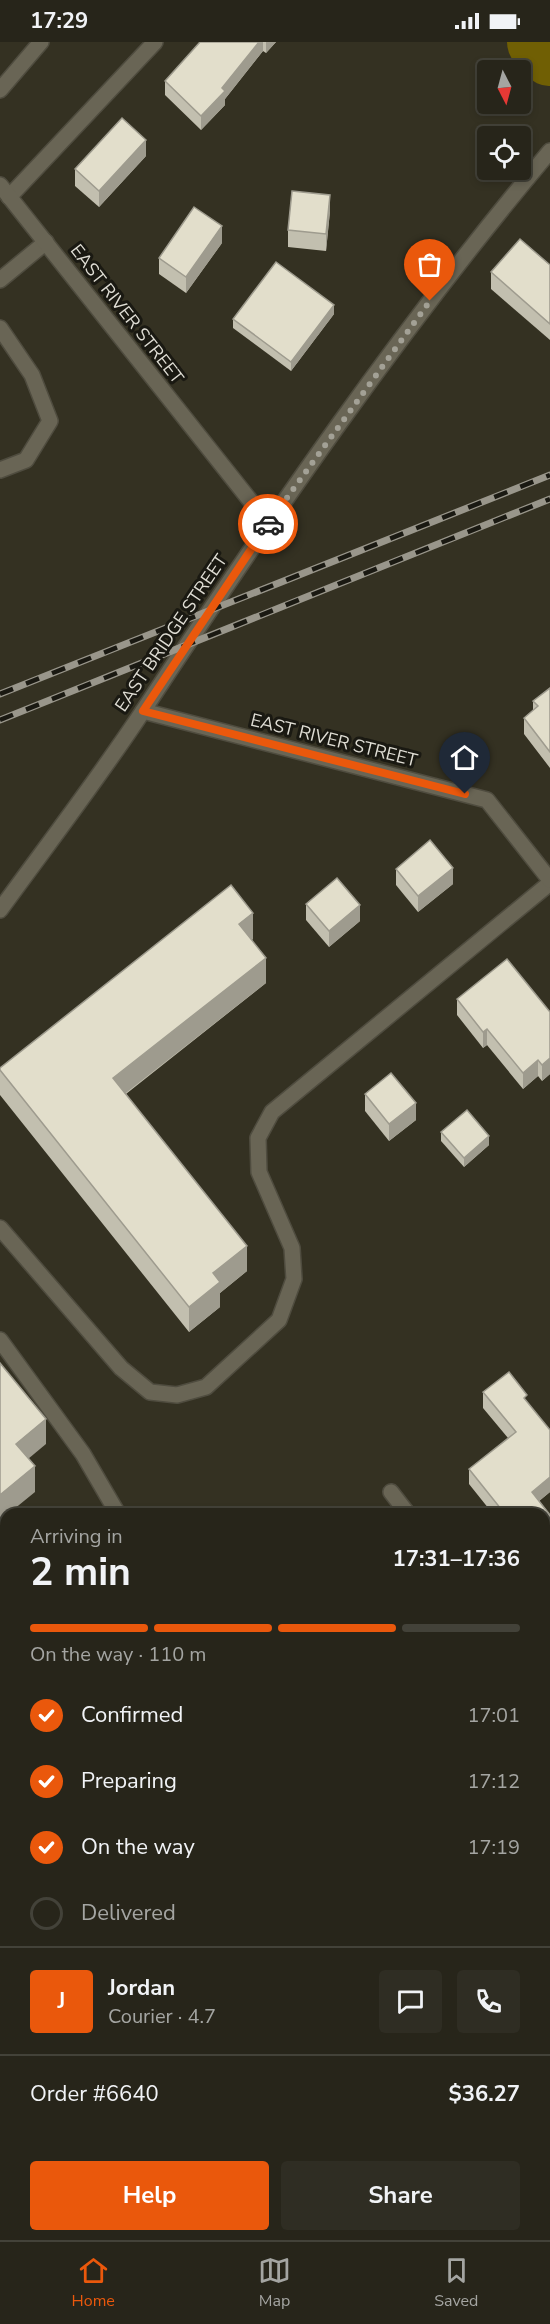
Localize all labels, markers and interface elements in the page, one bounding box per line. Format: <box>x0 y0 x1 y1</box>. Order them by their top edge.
text: 17:29 <box>30 6 88 36</box>
north arrow <box>477 60 531 114</box>
map controls <box>477 60 531 180</box>
button: locate <box>477 126 531 180</box>
street label: EAST RIVER STREET <box>65 239 189 389</box>
pin <box>404 239 455 301</box>
icon: bag <box>413 248 446 281</box>
courier <box>238 494 298 554</box>
icon: car <box>252 508 285 541</box>
street label: EAST BRIDGE STREET <box>109 549 233 716</box>
street label: EAST RIVER STREET <box>248 708 420 772</box>
pin <box>439 732 490 794</box>
icon: home <box>448 741 481 774</box>
text: Arriving in <box>30 1523 123 1550</box>
text: 17:31–17:36 <box>392 1544 520 1574</box>
text: 2 min <box>30 1546 131 1599</box>
text: On the way · 110 m <box>30 1641 206 1668</box>
icon: check <box>30 1699 63 1732</box>
text: Confirmed <box>81 1700 183 1730</box>
text: 17:01 <box>467 1702 520 1729</box>
icon: check <box>30 1765 63 1798</box>
text: Preparing <box>81 1766 177 1796</box>
text: 17:12 <box>467 1768 520 1795</box>
icon: check <box>30 1831 63 1864</box>
text: On the way <box>81 1832 195 1862</box>
text: 17:19 <box>467 1834 520 1861</box>
text: Delivered <box>81 1898 176 1928</box>
button: chat <box>379 1970 442 2033</box>
button: phone <box>457 1970 520 2033</box>
text: Jordan <box>108 1973 175 2003</box>
text: J <box>58 1986 65 2016</box>
text: Courier · 4.7 <box>108 2003 216 2030</box>
text: Order #6640 <box>30 2079 159 2109</box>
text: $36.27 <box>449 2079 520 2109</box>
button: Help <box>30 2161 269 2230</box>
button: Share <box>281 2161 520 2230</box>
tab: Home <box>72 2254 115 2312</box>
tab: Map <box>258 2254 291 2312</box>
tab: Saved <box>434 2254 478 2312</box>

